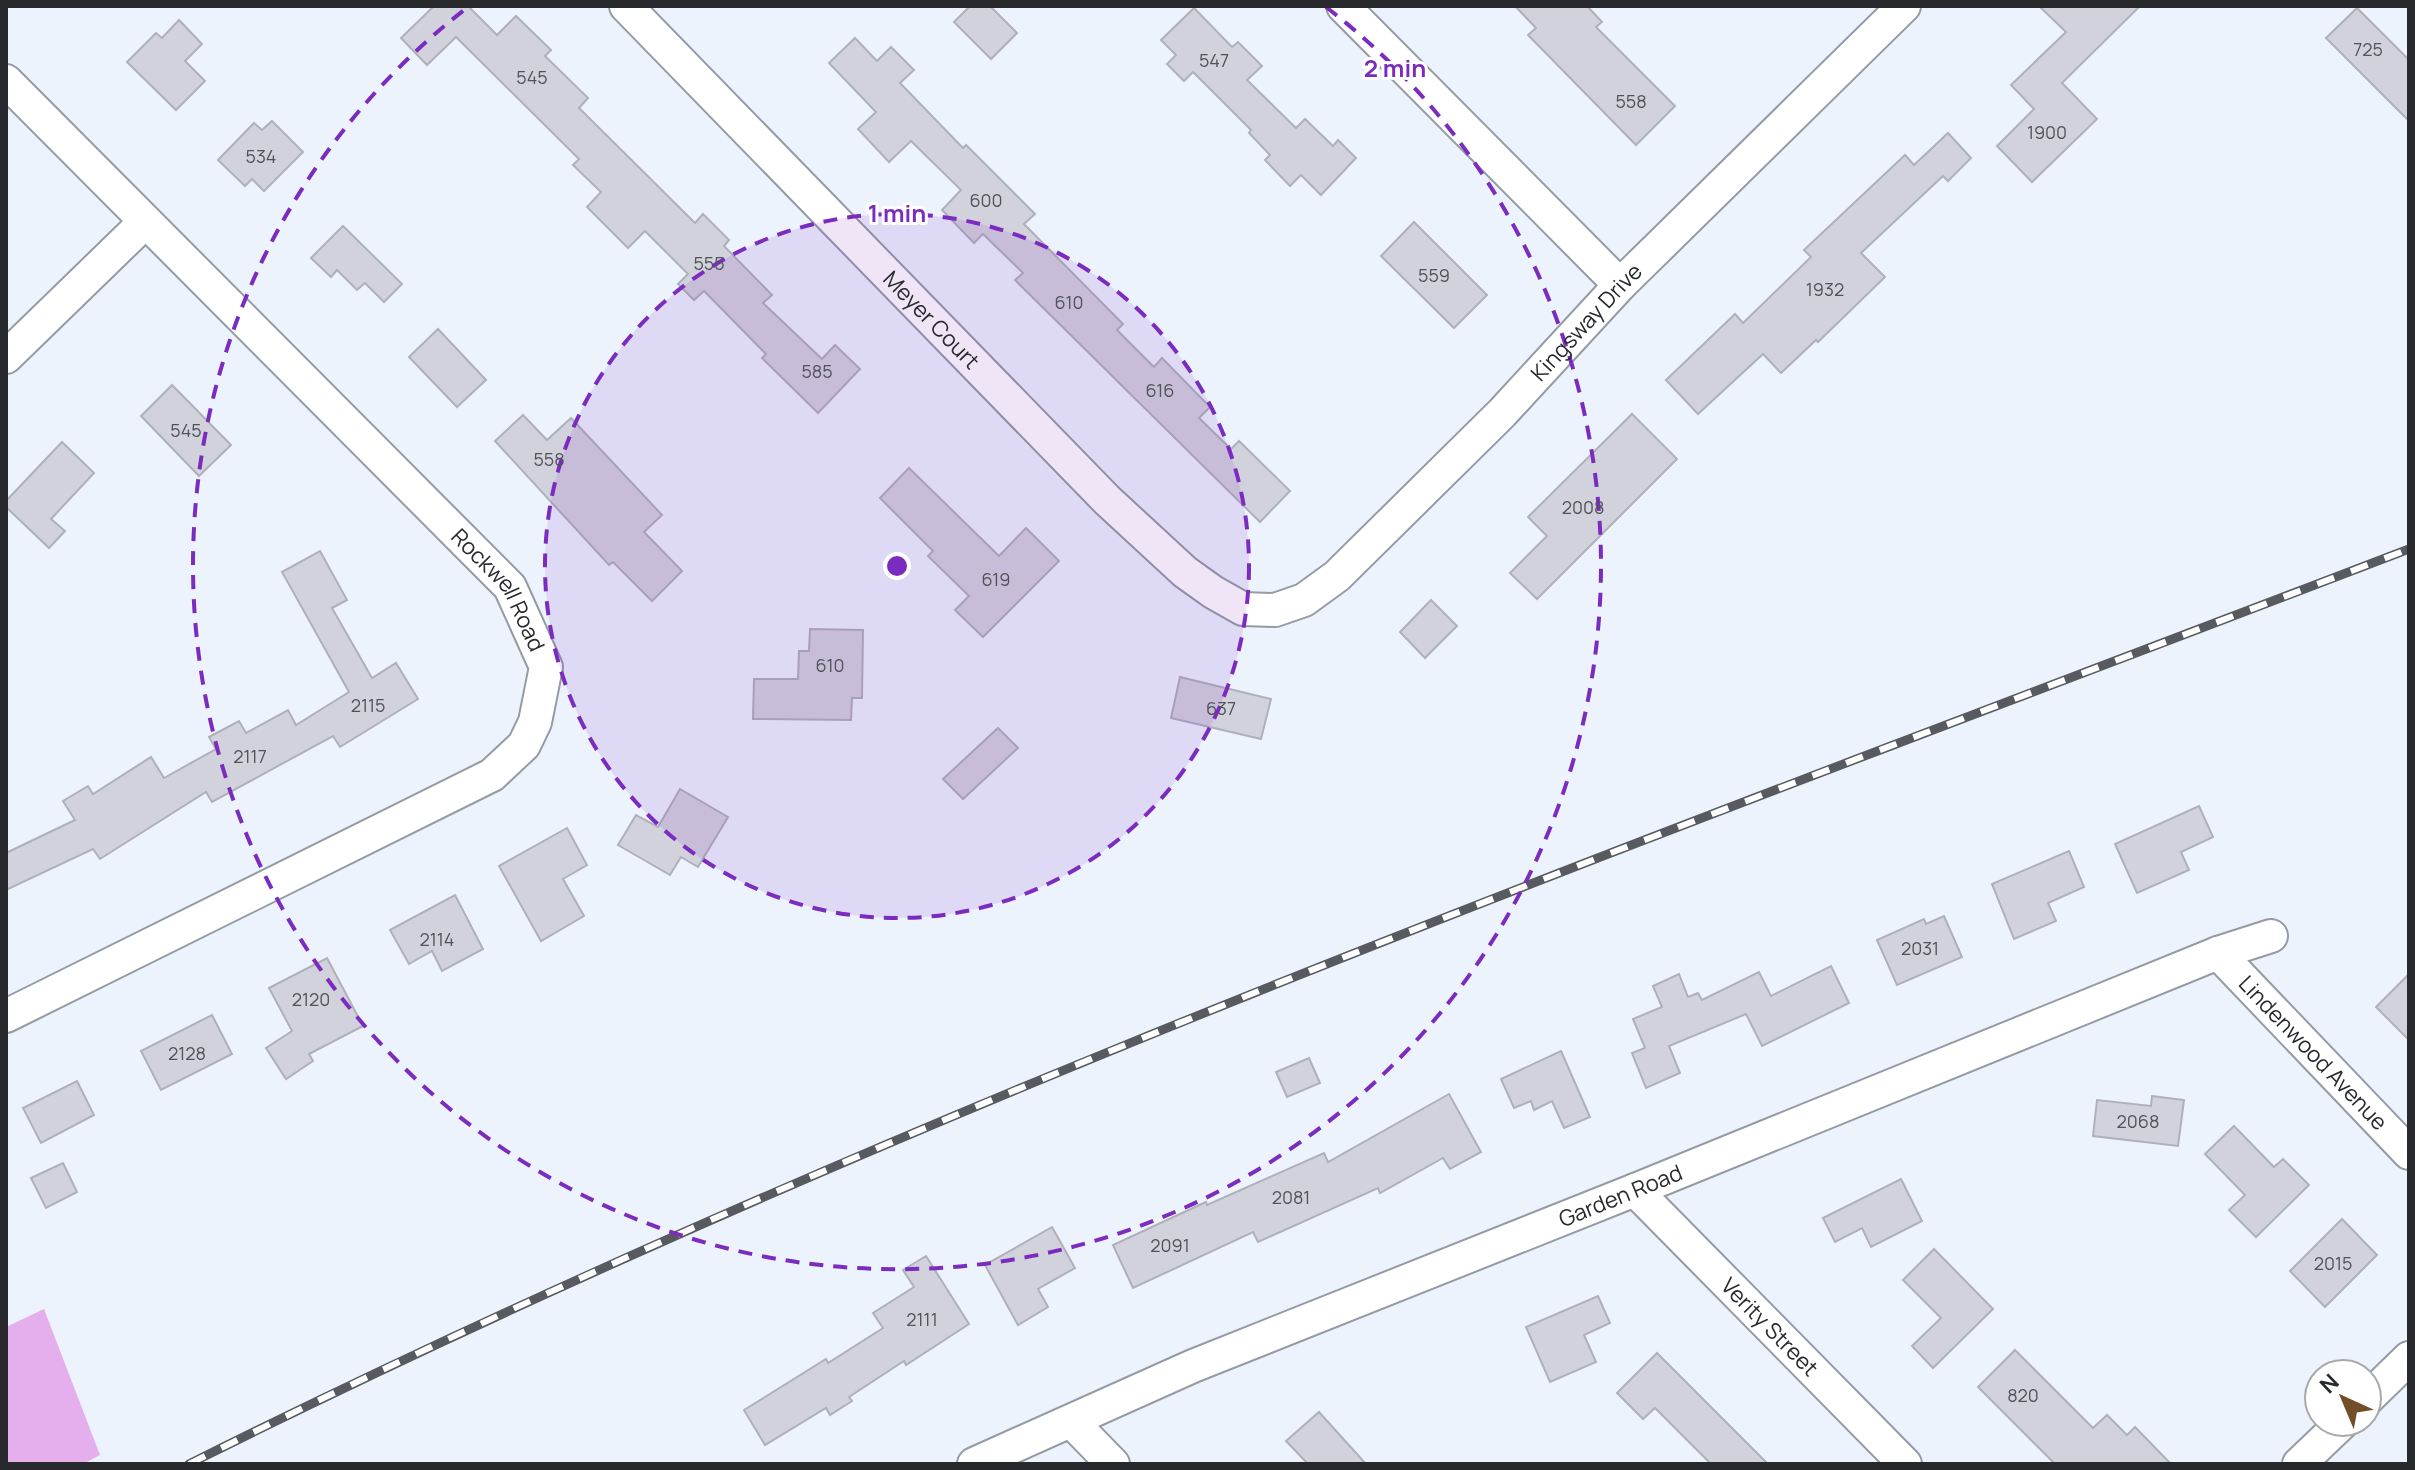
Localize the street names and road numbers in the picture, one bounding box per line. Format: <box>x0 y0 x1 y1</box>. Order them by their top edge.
street label: Kingsway Drive <box>1524 256 1649 387</box>
street label: Meyer Court <box>877 264 986 376</box>
street label: Rockwell Road <box>445 522 552 656</box>
street label: Lindenwood Avenue <box>2232 969 2394 1137</box>
street label: Garden Road <box>1554 1157 1687 1234</box>
street label: Verity Street <box>1714 1271 1825 1383</box>

